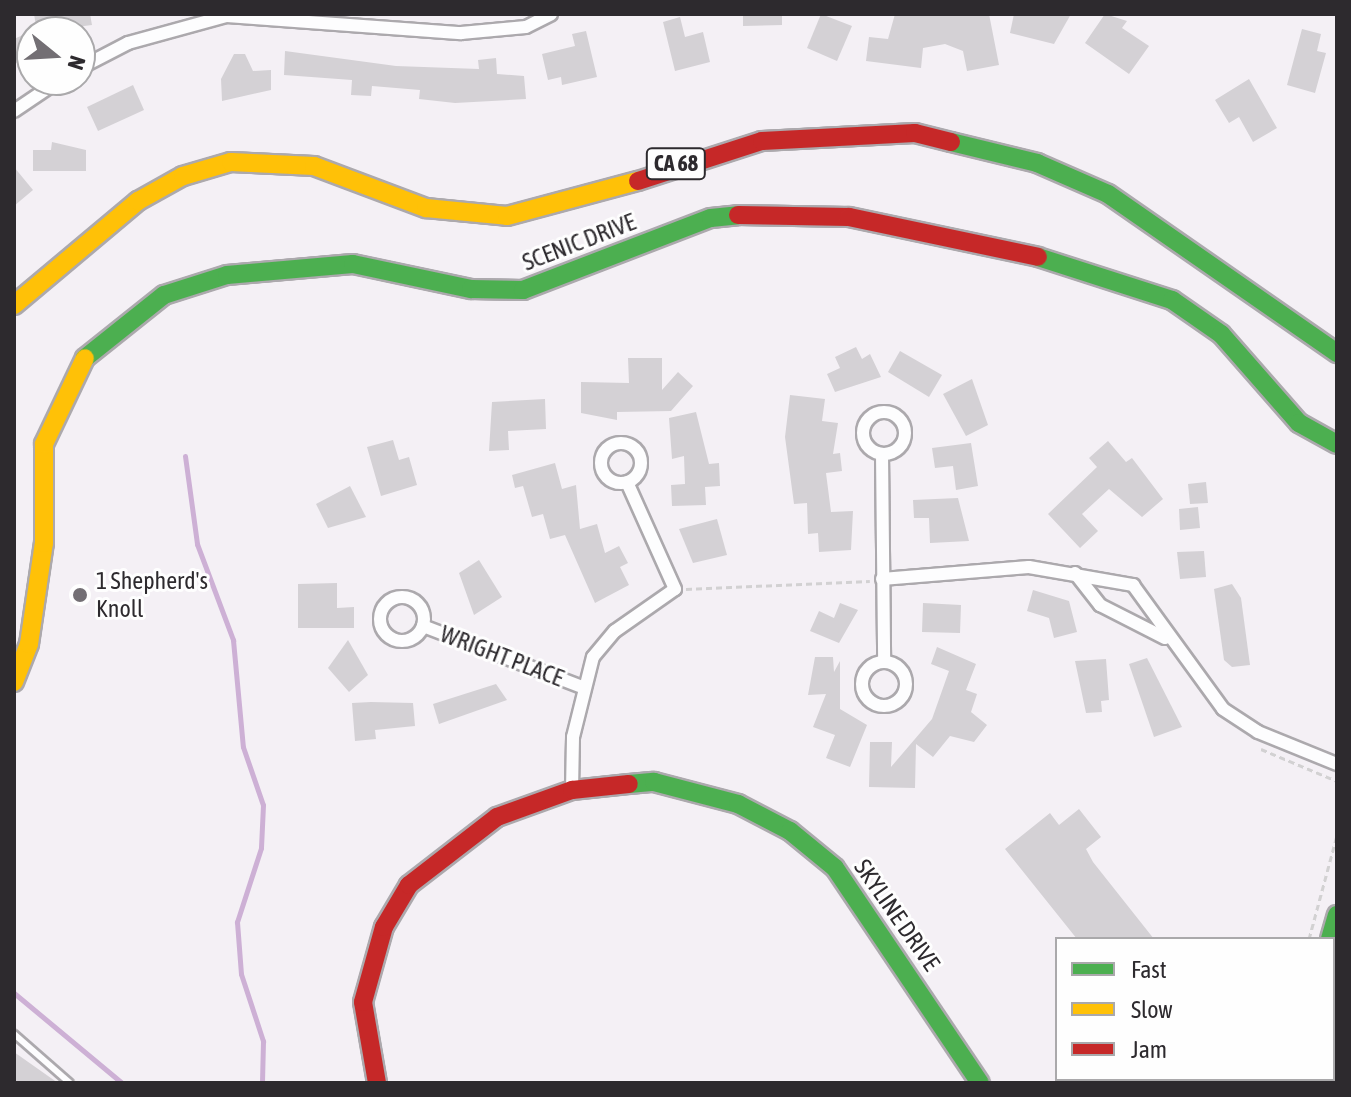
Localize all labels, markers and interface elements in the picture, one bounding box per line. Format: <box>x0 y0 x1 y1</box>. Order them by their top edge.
north arrow <box>16 16 96 96</box>
text: N <box>63 53 91 73</box>
road number: CA 68 <box>644 146 708 182</box>
street label: SCENIC DRIVE <box>518 207 640 277</box>
place label: 1 Shepherd's Knoll <box>96 567 208 623</box>
marker: 1 Shepherd's Knoll <box>71 586 89 604</box>
street label: WRIGHT PLACE <box>436 619 568 693</box>
street label: SKYLINE DRIVE <box>848 854 946 976</box>
legend <box>1055 937 1335 1081</box>
text: Fast <box>1131 956 1167 983</box>
text: Slow <box>1131 996 1173 1023</box>
text: Jam <box>1131 1036 1167 1063</box>

